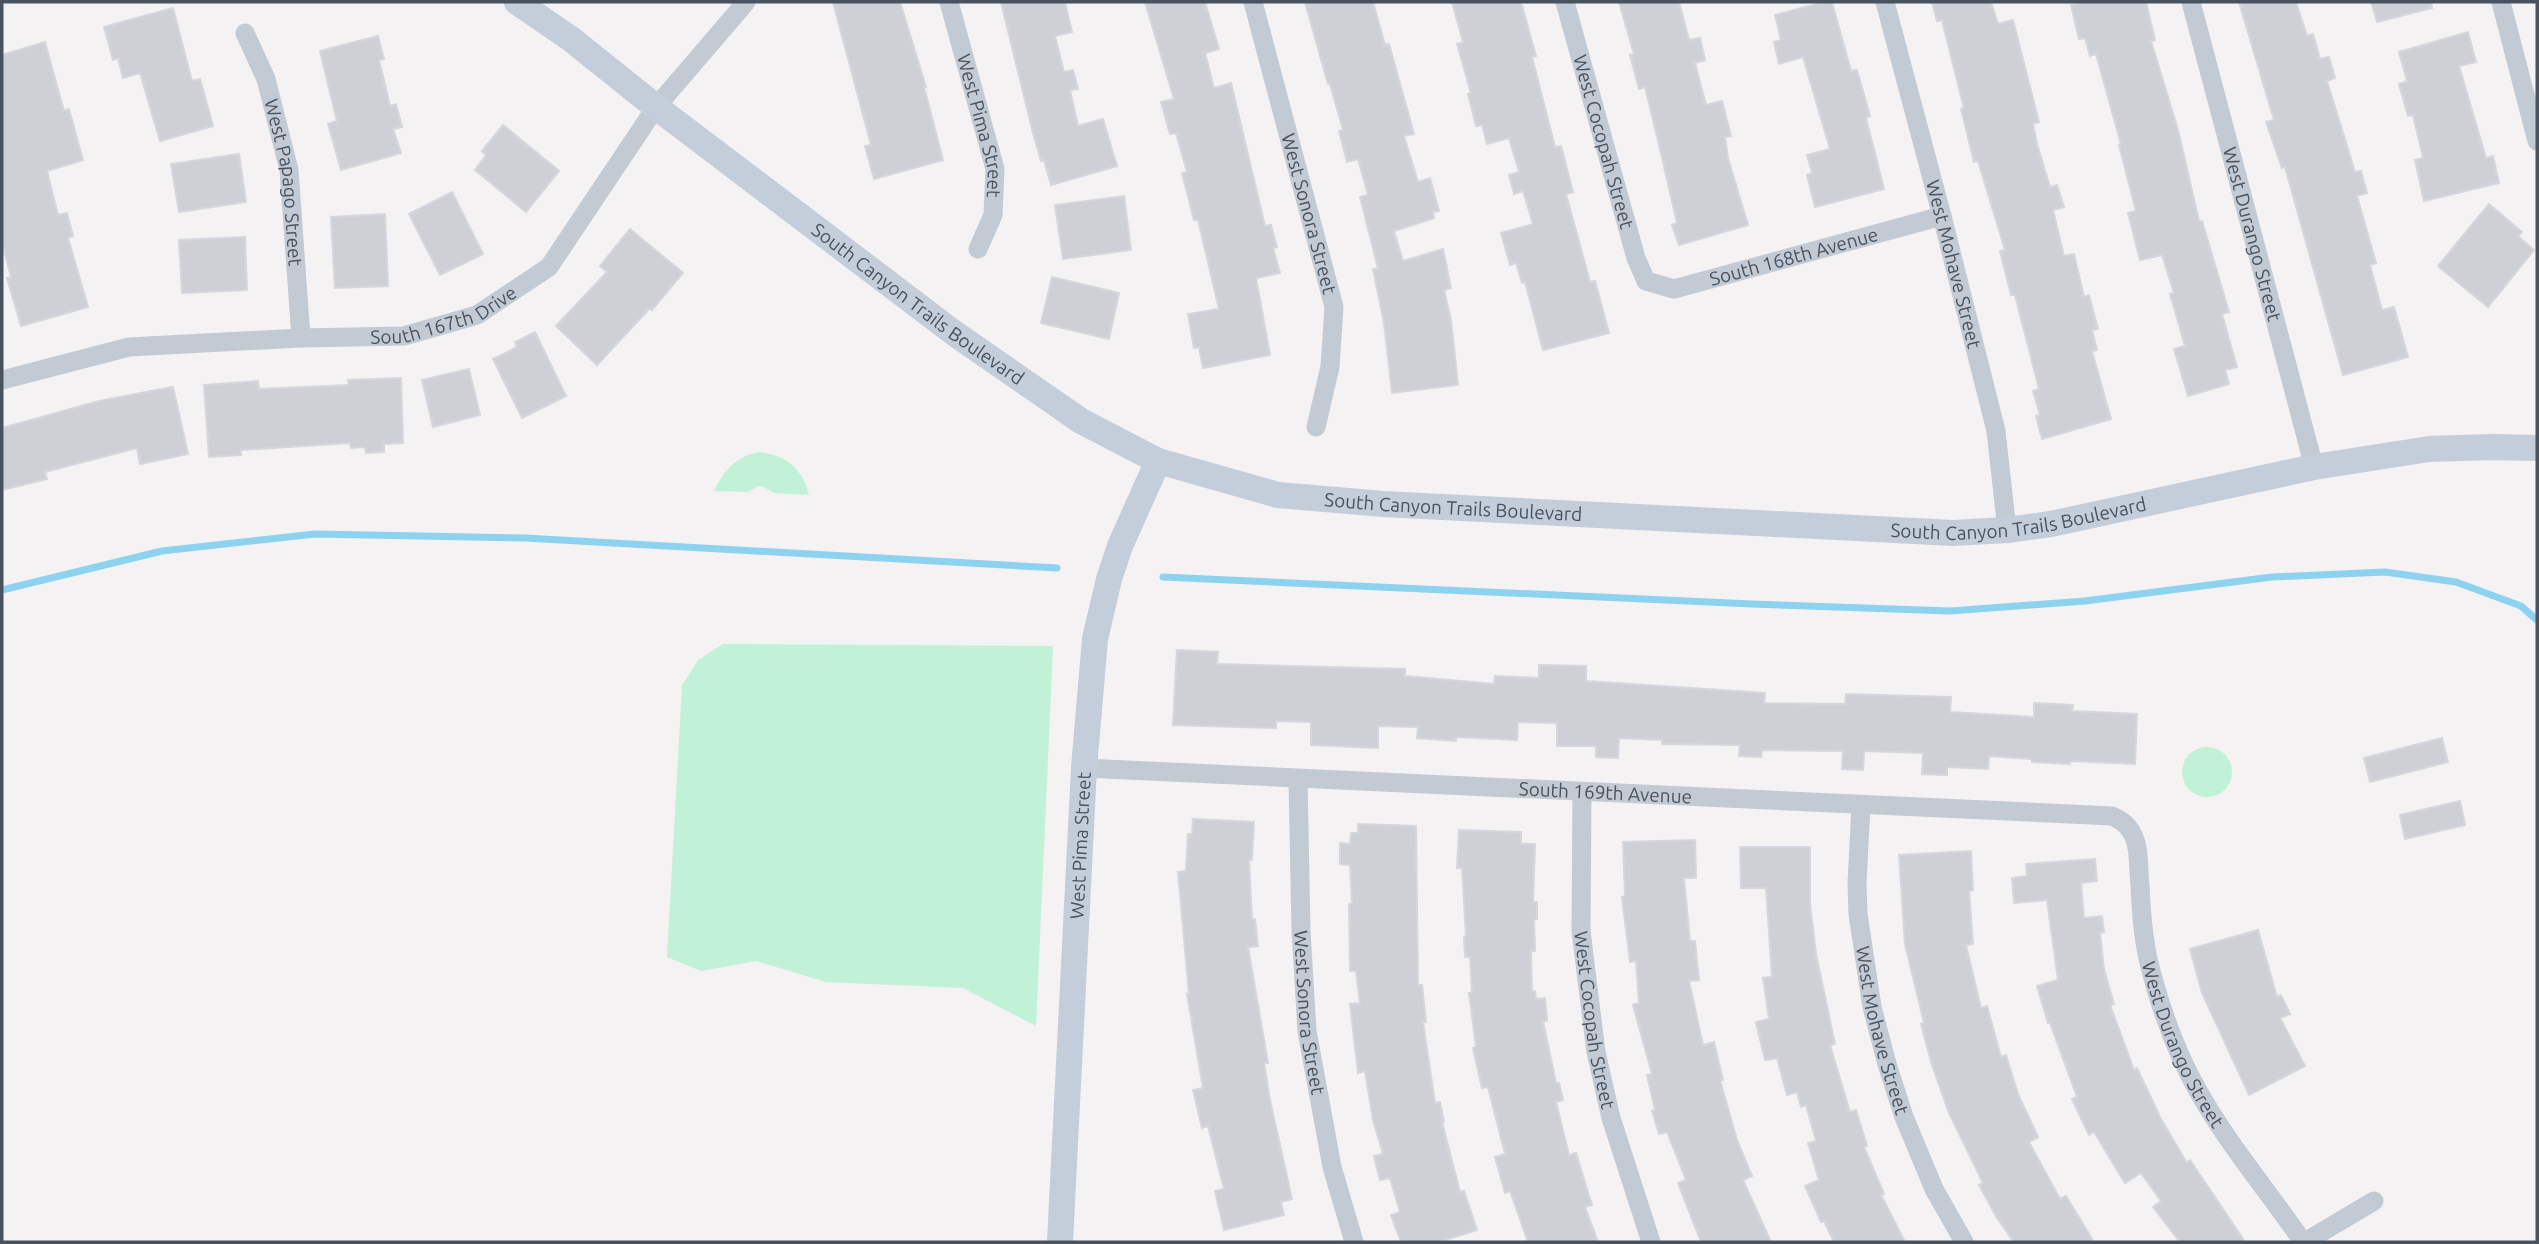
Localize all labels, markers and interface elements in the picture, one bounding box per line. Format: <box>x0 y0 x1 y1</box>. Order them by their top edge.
street label: West Pima Street <box>953 51 1006 199</box>
street label: West Cocopah Street <box>1569 52 1639 232</box>
street label: West Papago Street <box>260 96 307 267</box>
street label: West Sonora Street <box>1277 131 1341 297</box>
street label: West Durango Street <box>2219 144 2286 324</box>
street label: West Mohave Street <box>1922 177 1986 351</box>
street label: South Canyon Trails Boulevard <box>808 218 1028 389</box>
street label: South 168th Avenue <box>1707 223 1880 290</box>
street label: South 167th Drive <box>370 281 520 348</box>
street label: South Canyon Trails Boulevard <box>1323 488 1583 525</box>
street label: South Canyon Trails Boulevard <box>1890 493 2148 544</box>
street label: West Pima Street <box>1065 771 1095 920</box>
street label: South 169th Avenue <box>1518 777 1693 807</box>
street label: West Sonora Street <box>1290 930 1330 1097</box>
street label: West Cocopah Street <box>1570 930 1620 1111</box>
street label: West Mohave Street <box>1852 944 1914 1118</box>
street label: West Durango Street <box>2138 959 2229 1132</box>

